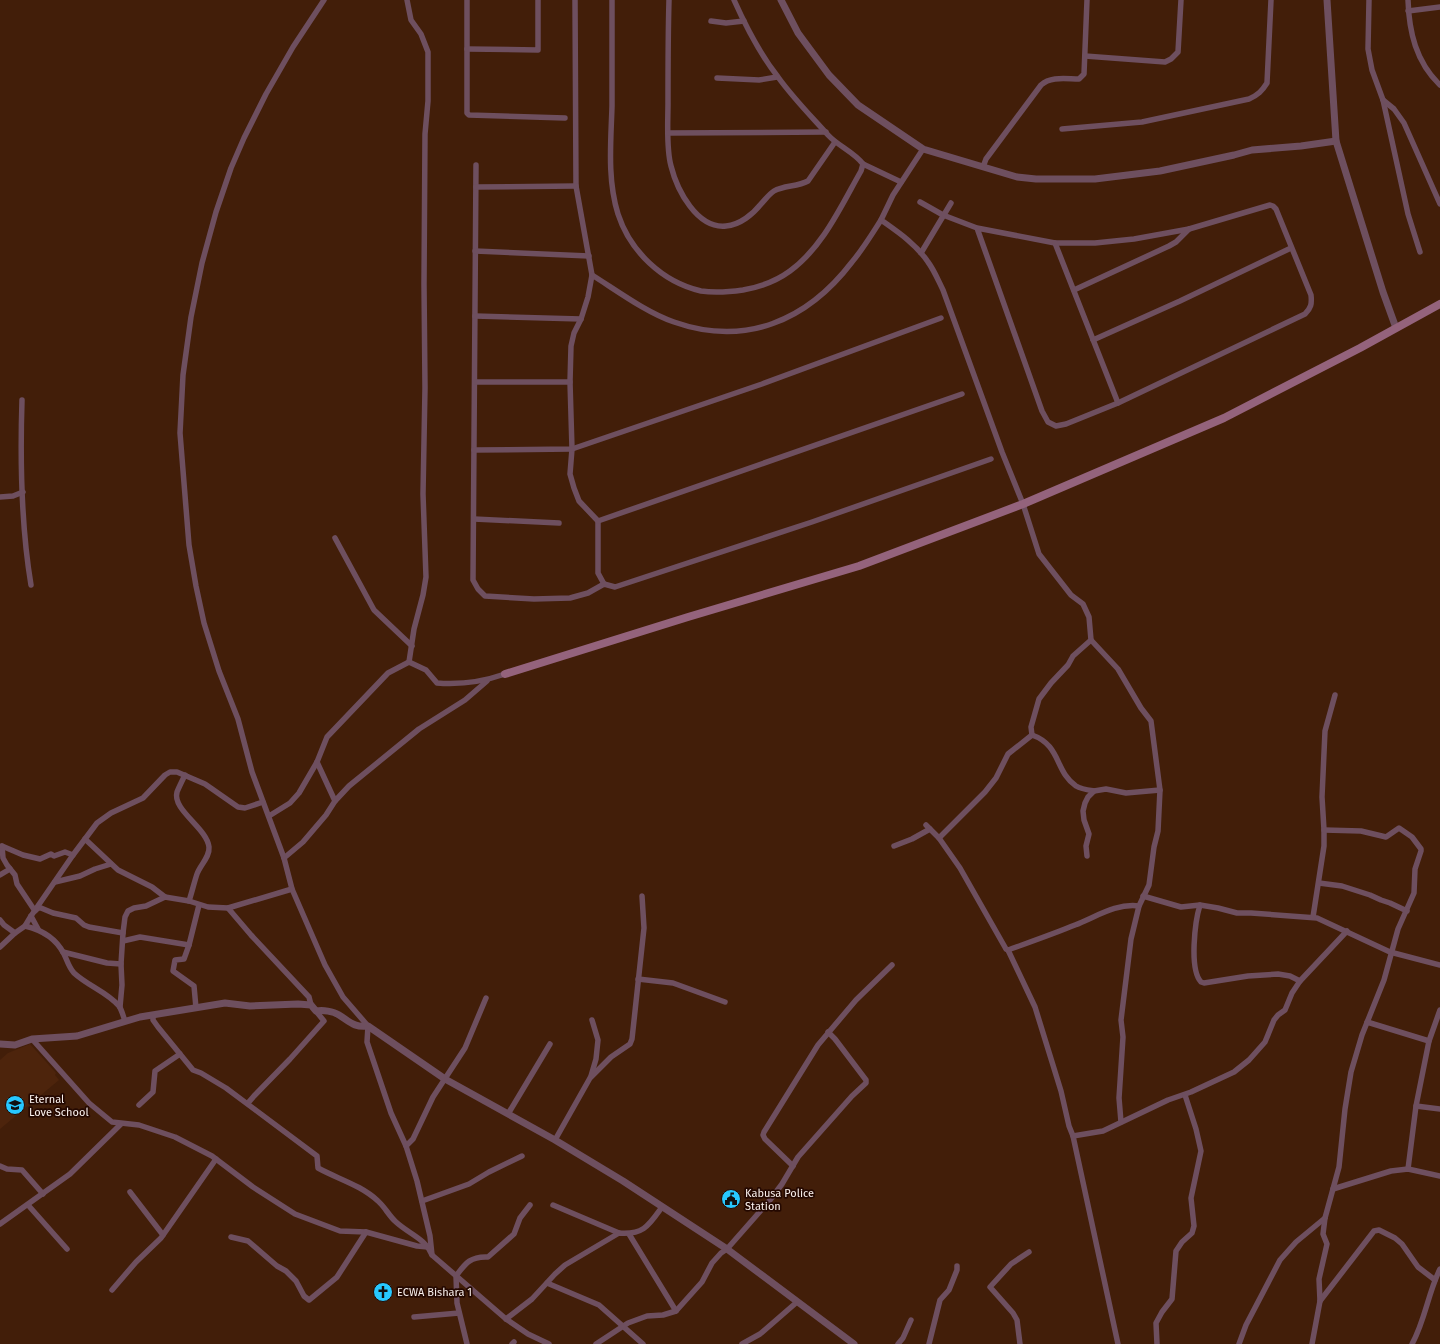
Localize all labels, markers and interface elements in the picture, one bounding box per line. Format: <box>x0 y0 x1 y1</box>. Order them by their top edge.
place label: Eternal Love School <box>29 1093 89 1119</box>
school or university icon: Eternal Love School <box>4 1094 26 1116</box>
place label: Kabusa Police Station <box>745 1187 814 1213</box>
public building icon: Kabusa Police Station <box>720 1188 742 1210</box>
church icon: ECWA Bishara 1 <box>372 1281 394 1303</box>
place label: ECWA Bishara 1 <box>397 1286 472 1299</box>

